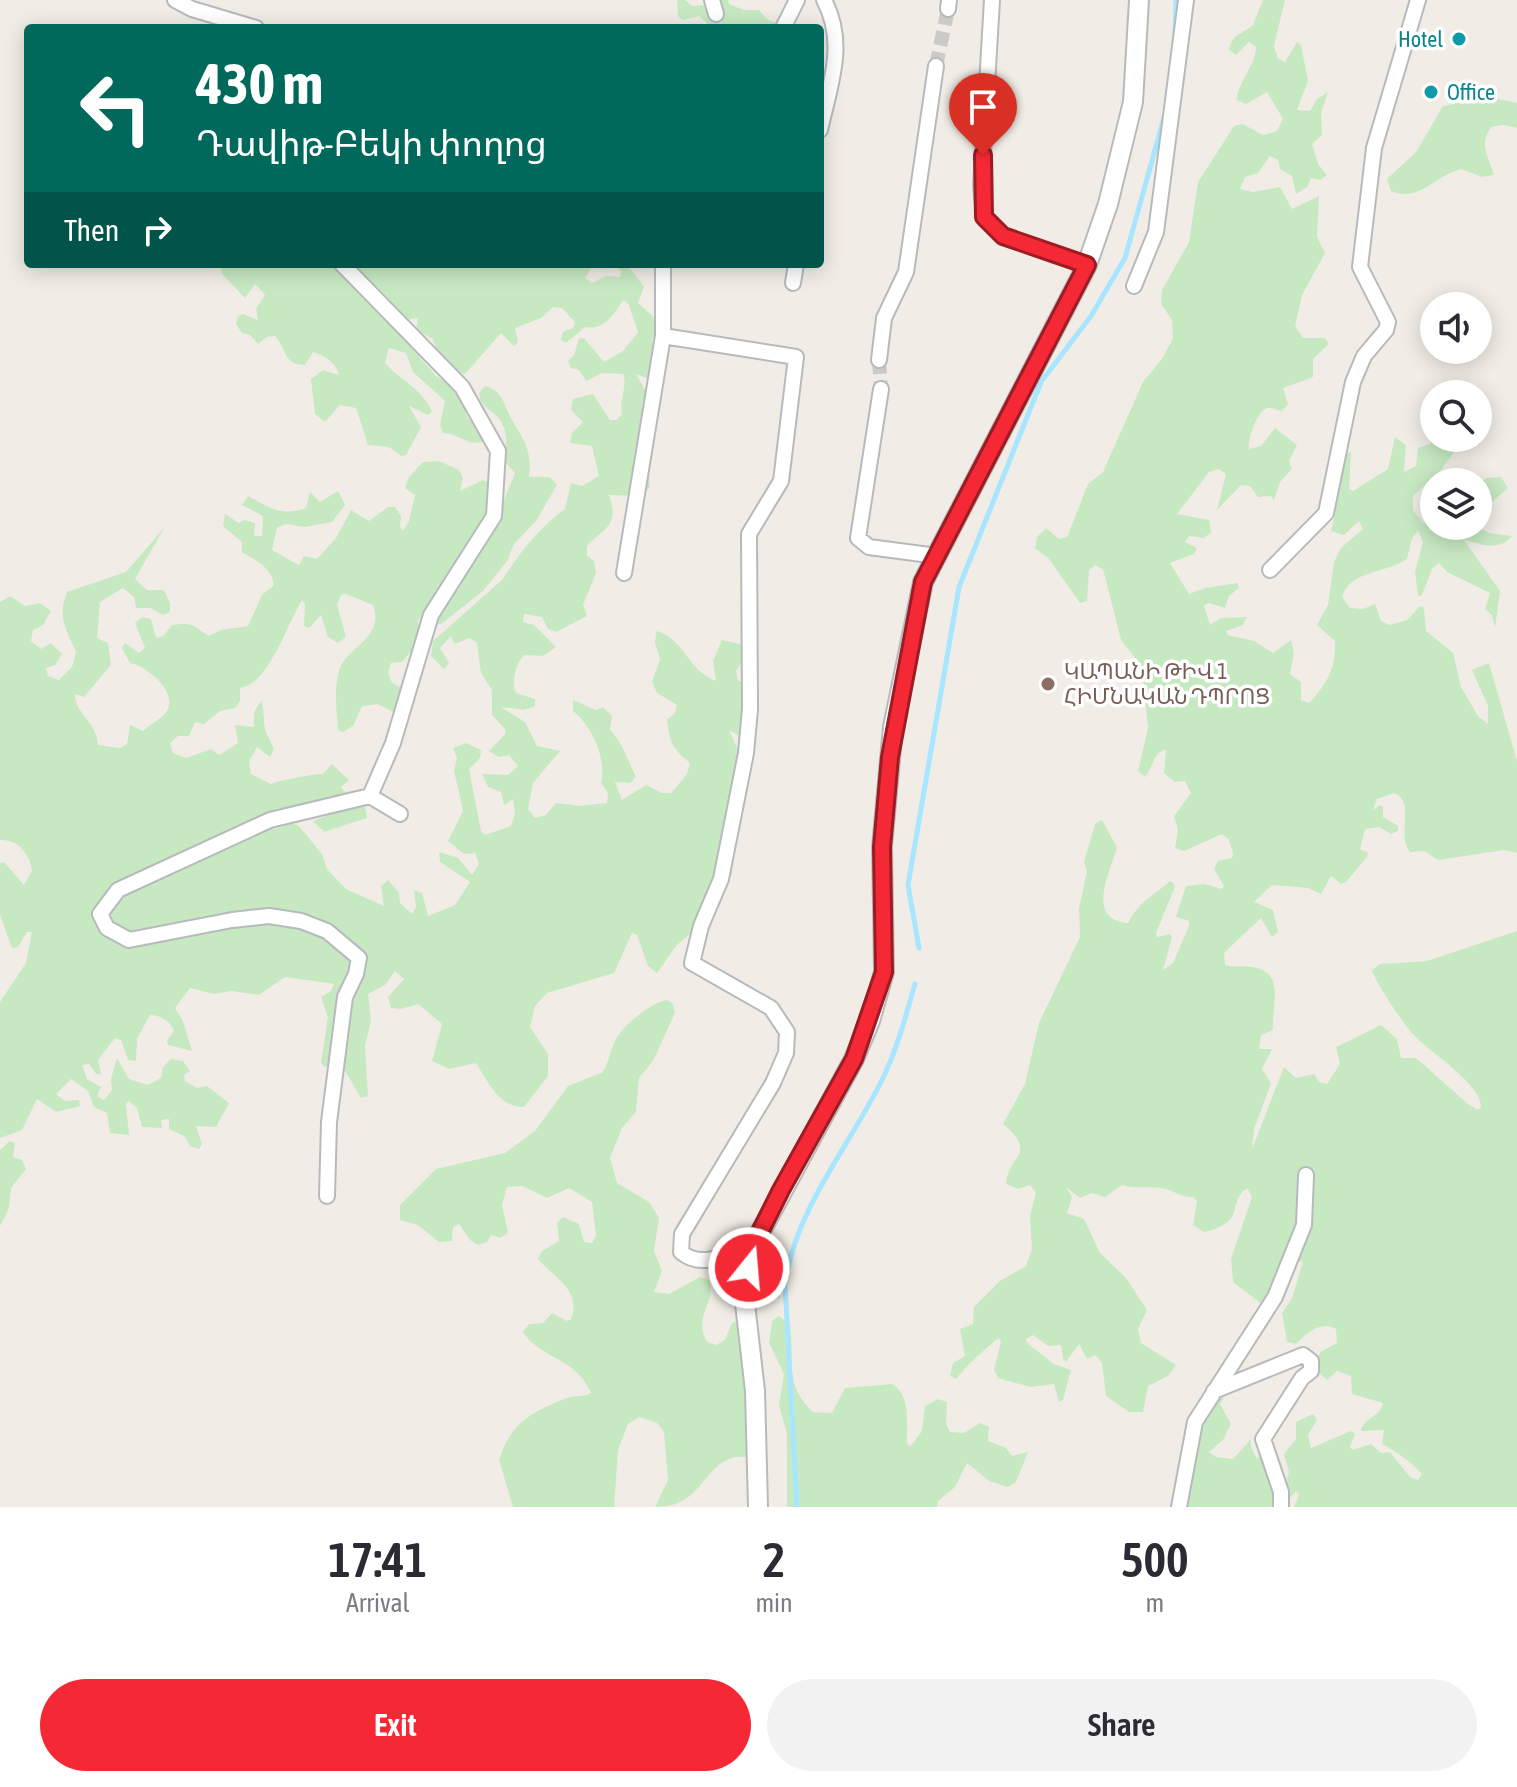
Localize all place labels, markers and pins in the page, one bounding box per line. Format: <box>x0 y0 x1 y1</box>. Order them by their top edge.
place label: Hotel <box>1398 26 1443 52</box>
marker: Hotel <box>1450 30 1468 48</box>
pin <box>949 73 1017 155</box>
place label: Office <box>1447 79 1495 105</box>
marker: Office <box>1422 83 1440 101</box>
place label: ԿԱՊԱՆԻ ԹԻՎ 1 ՀԻՄՆԱԿԱՆ ԴՊՐՈՑ <box>1064 658 1270 709</box>
marker: ԿԱՊԱՆԻ ԹԻՎ 1 ՀԻՄՆԱԿԱՆ ԴՊՐՈՑ <box>1039 675 1057 693</box>

